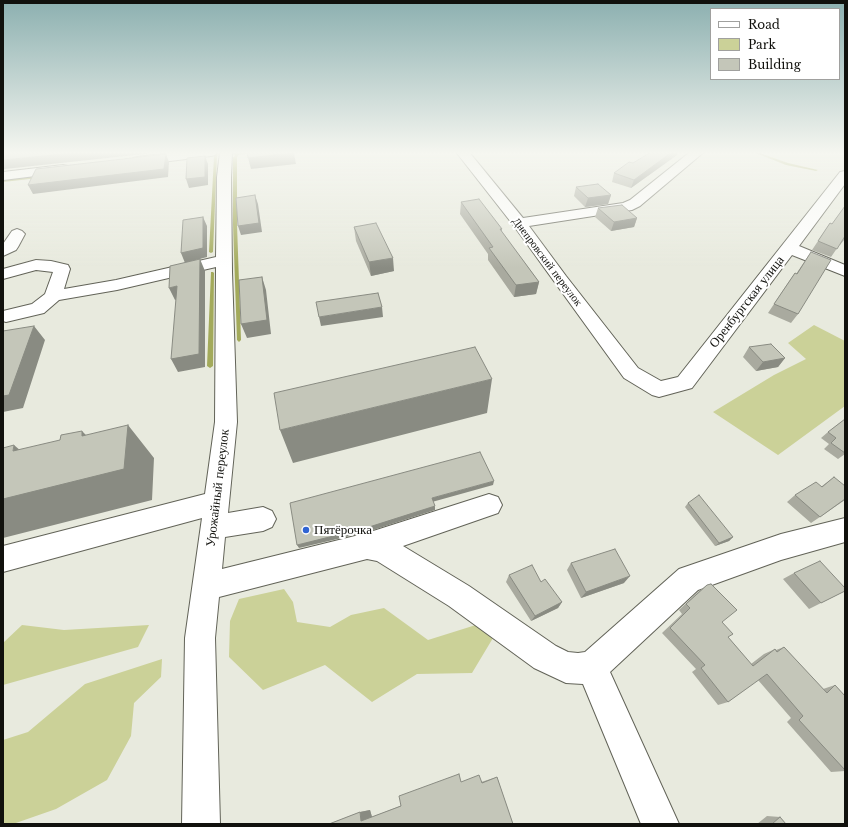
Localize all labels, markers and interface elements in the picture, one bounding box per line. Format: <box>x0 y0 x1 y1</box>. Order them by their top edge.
legend <box>710 8 840 80</box>
text: Road <box>748 17 780 32</box>
text: Park <box>748 37 776 52</box>
text: Building <box>748 57 801 72</box>
street label: Днепровский переулок <box>509 215 585 309</box>
street label: Оренбургская улица <box>706 253 788 351</box>
street label: Урожайный переулок <box>203 428 233 548</box>
place label: Пятёрочка <box>314 522 372 538</box>
marker: Пятёрочка <box>301 525 311 535</box>

